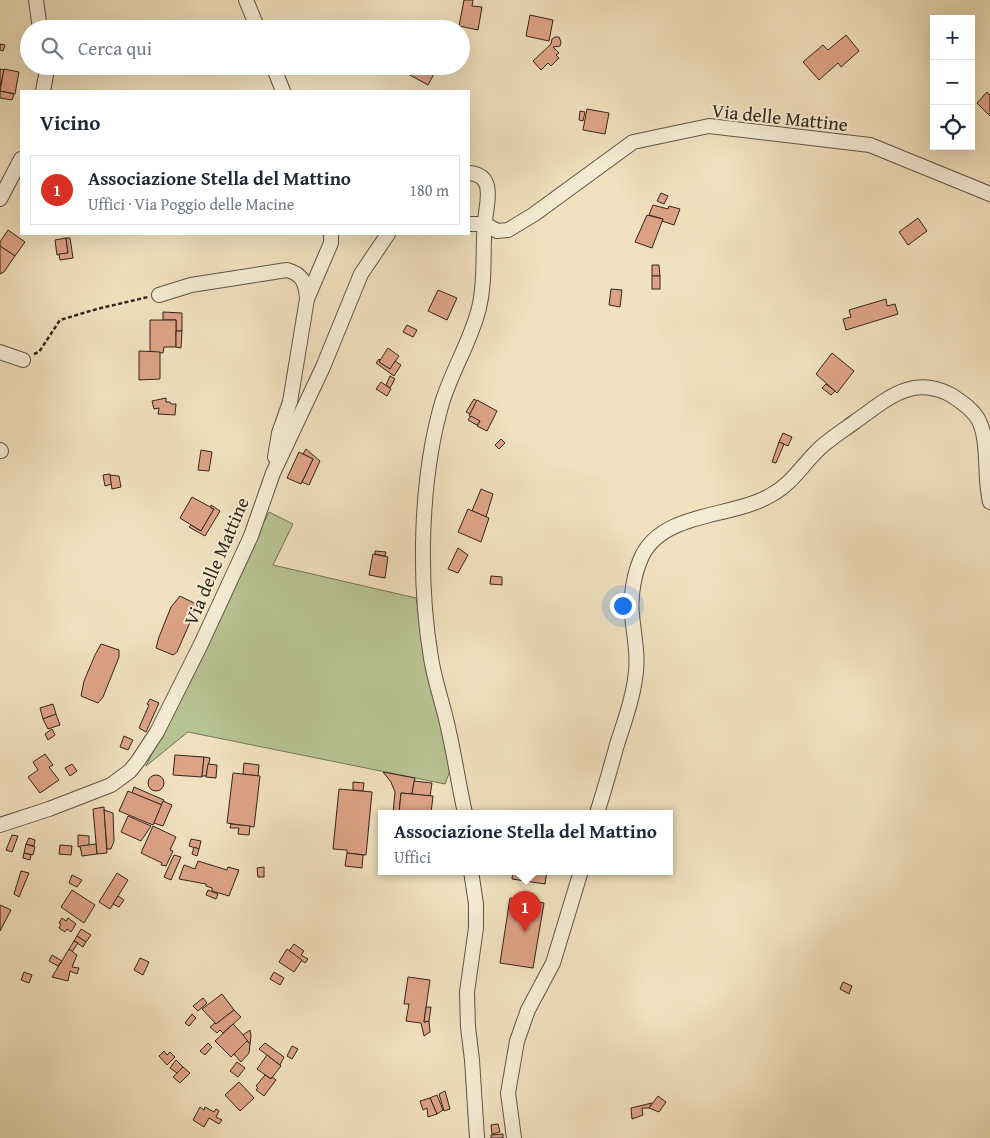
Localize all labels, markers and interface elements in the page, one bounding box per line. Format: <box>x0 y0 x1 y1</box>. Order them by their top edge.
map controls <box>930 15 975 150</box>
button: + <box>930 15 975 60</box>
search box <box>20 20 470 75</box>
icon: search <box>38 34 66 62</box>
text: Cerca qui <box>78 34 152 62</box>
button: − <box>930 60 975 105</box>
street label: Via delle Mattine <box>711 96 850 138</box>
button: locate <box>930 105 975 150</box>
text: Vicino <box>40 107 100 138</box>
text: Associazione Stella del Mattino <box>88 164 351 192</box>
text: 1 <box>53 178 61 202</box>
text: 180 m <box>409 178 449 202</box>
text: Uffici · Via Poggio delle Macine <box>88 192 294 216</box>
street label: Via delle Mattine <box>176 493 256 629</box>
your location <box>610 593 636 619</box>
popup <box>378 810 673 875</box>
text: Associazione Stella del Mattino <box>394 817 657 845</box>
text: Uffici <box>394 845 431 869</box>
pin: 1 <box>509 891 541 932</box>

